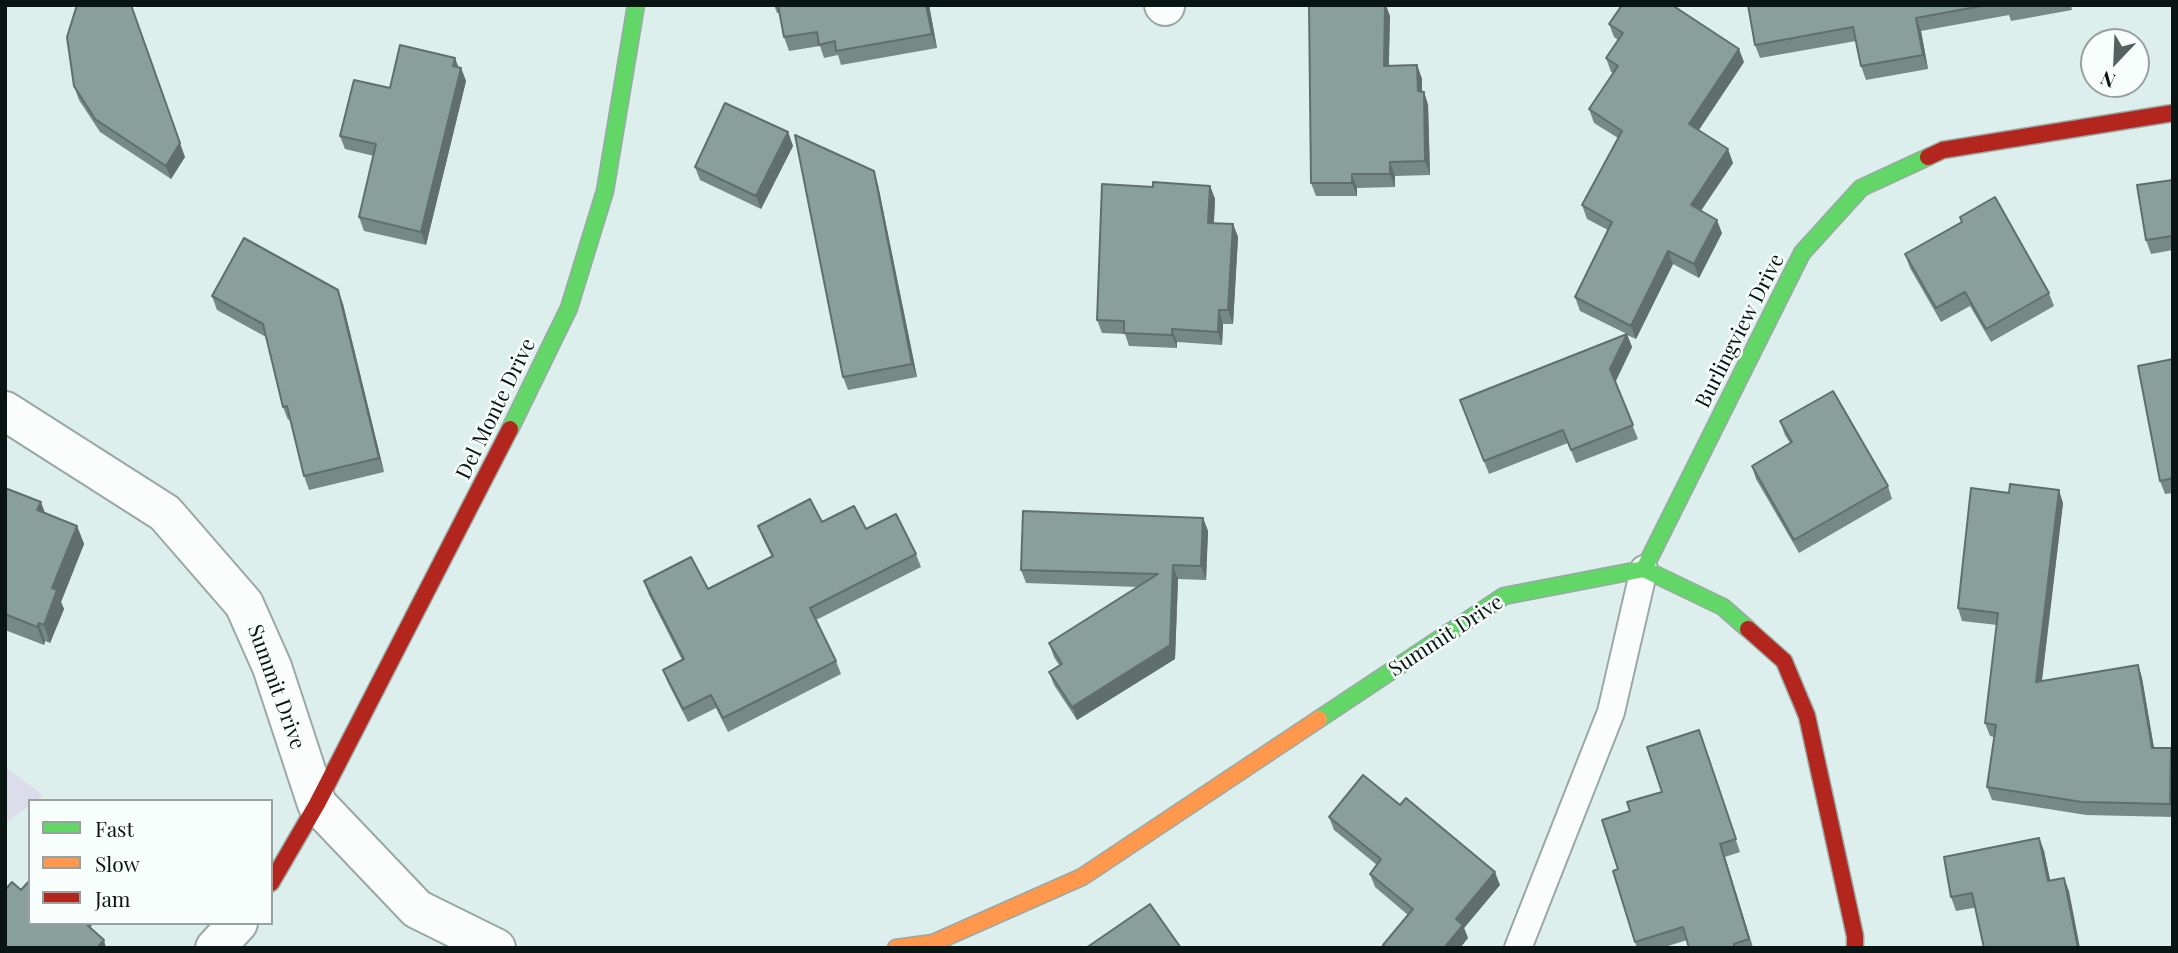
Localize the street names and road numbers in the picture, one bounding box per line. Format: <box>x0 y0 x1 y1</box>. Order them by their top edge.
street label: Burlingview Drive <box>1690 250 1790 412</box>
street label: Del Monte Drive <box>451 334 541 484</box>
street label: Summit Drive <box>1384 590 1508 682</box>
street label: Summit Drive <box>242 621 310 753</box>

